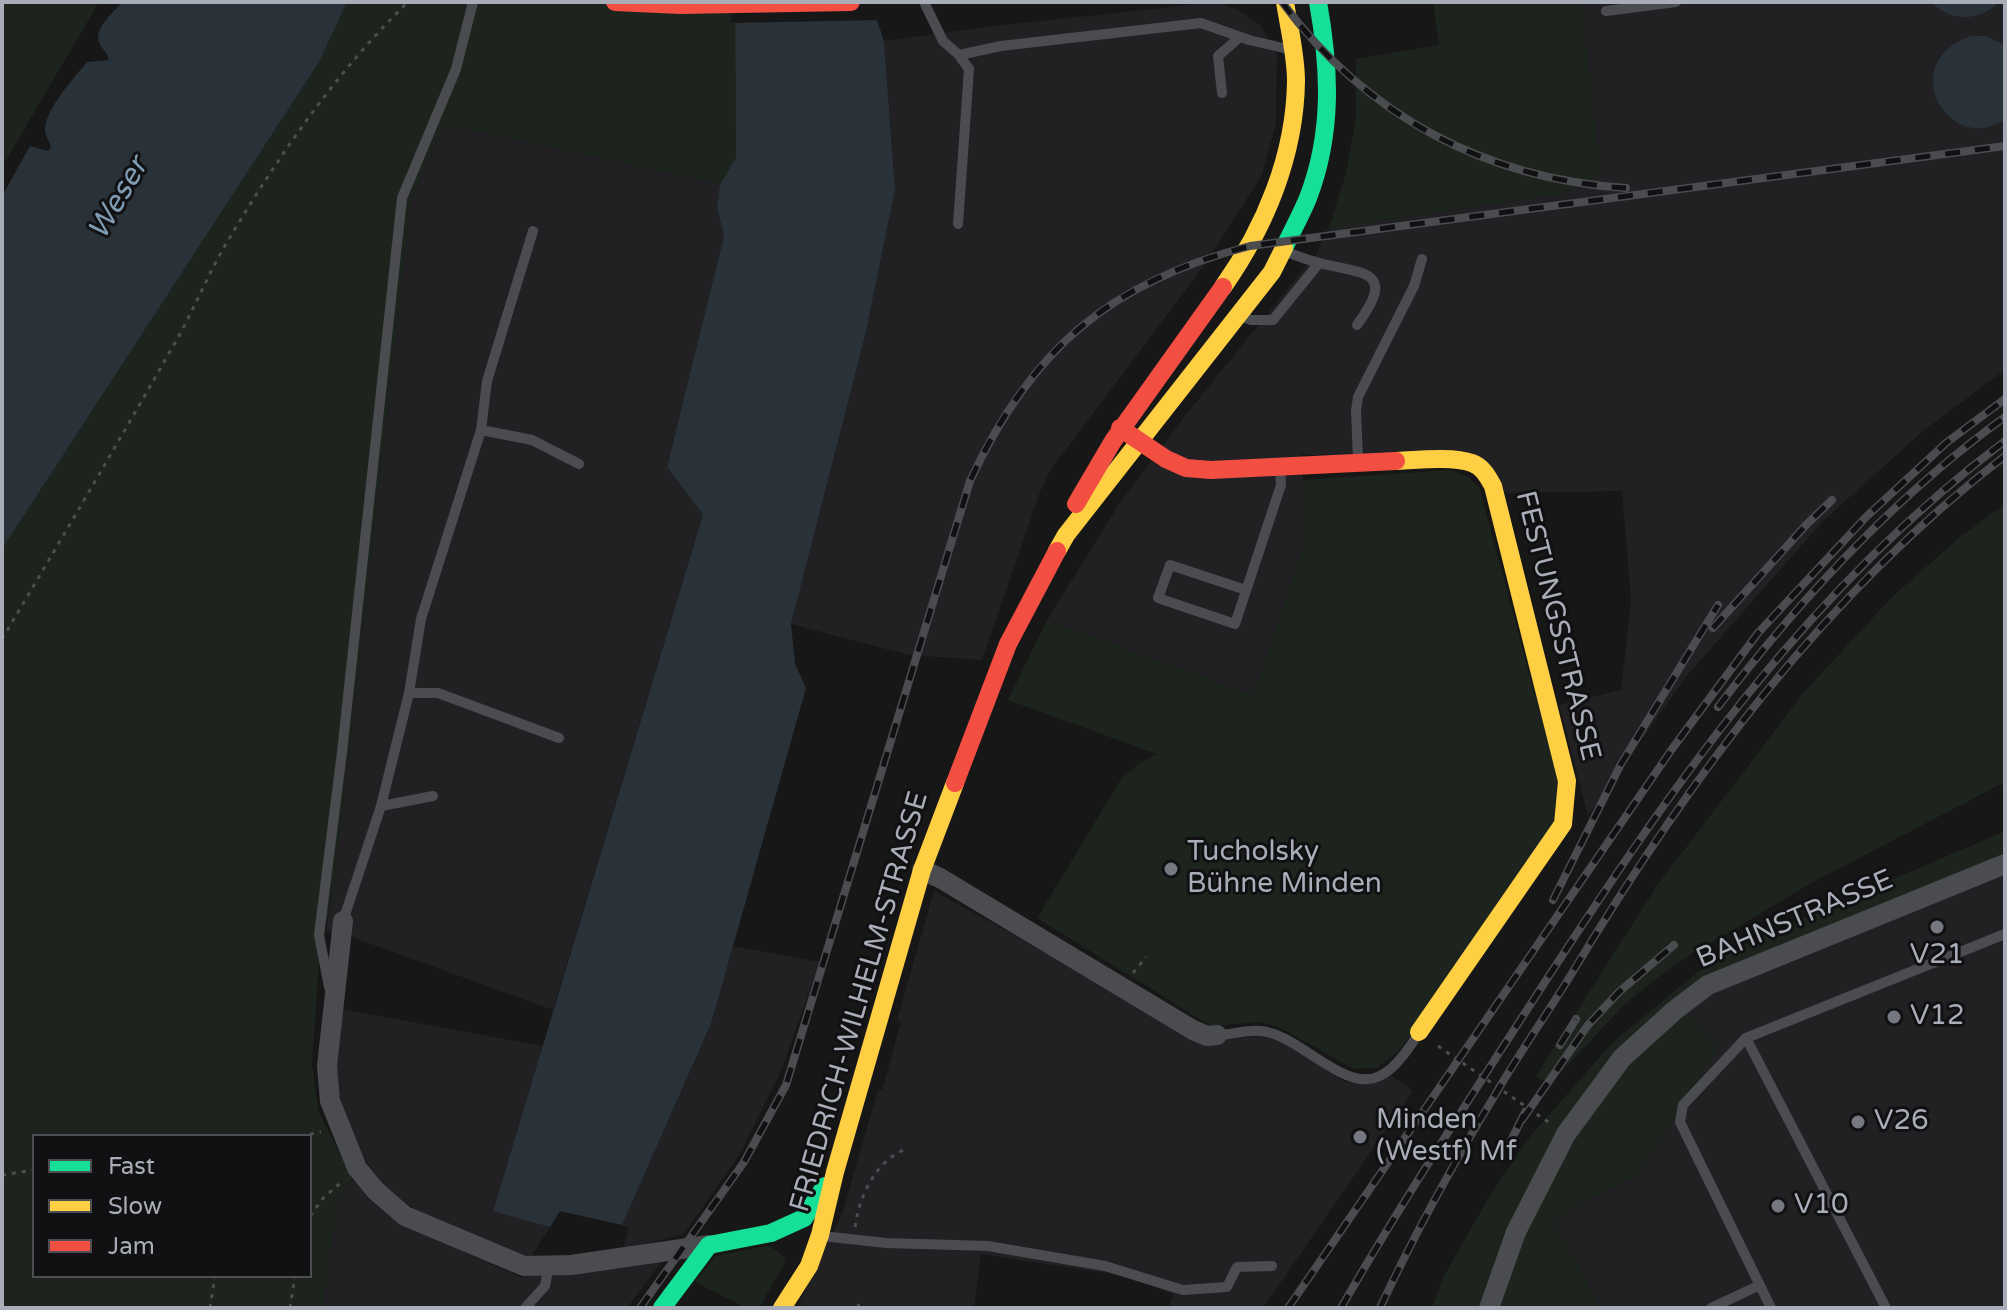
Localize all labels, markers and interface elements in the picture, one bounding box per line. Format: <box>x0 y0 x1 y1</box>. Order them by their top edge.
water label: Weser <box>81 152 157 246</box>
street label: FESTUNGSSTRASSE <box>1507 488 1607 764</box>
street label: FRIEDRICH-WILHELM-STRASSE <box>784 788 936 1216</box>
place label: Tucholsky Bühne Minden <box>1187 836 1382 902</box>
marker: Tucholsky Bühne Minden <box>1162 860 1180 878</box>
street label: BAHNSTRASSE <box>1692 863 1898 977</box>
marker: V21 <box>1928 918 1946 936</box>
place label: V21 <box>1910 939 1964 973</box>
place label: V12 <box>1910 1000 1965 1034</box>
marker: V12 <box>1885 1008 1903 1026</box>
place label: Minden (Westf) Mf <box>1376 1104 1517 1170</box>
place label: V26 <box>1874 1105 1929 1139</box>
marker: V26 <box>1849 1113 1867 1131</box>
marker: Minden (Westf) Mf <box>1351 1128 1369 1146</box>
legend <box>32 1134 312 1278</box>
text: Fast <box>108 1152 155 1181</box>
place label: V10 <box>1794 1189 1849 1223</box>
text: Slow <box>108 1192 162 1221</box>
marker: V10 <box>1769 1197 1787 1215</box>
text: Jam <box>108 1232 155 1261</box>

